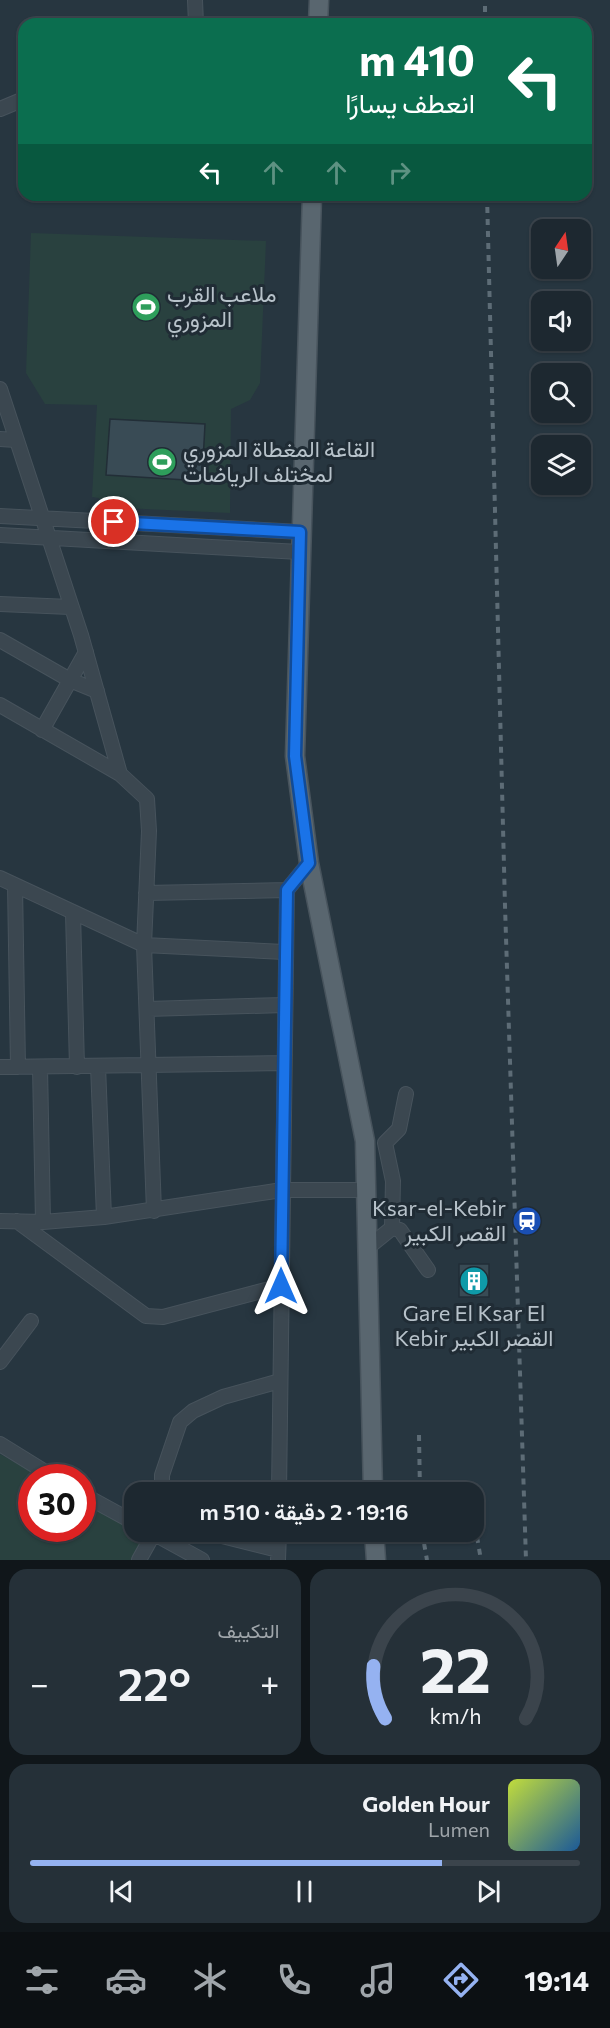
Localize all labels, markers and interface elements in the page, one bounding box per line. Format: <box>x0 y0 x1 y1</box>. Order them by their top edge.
text: 410 m <box>359 33 475 85</box>
icon: left <box>496 42 574 120</box>
text: انعطف يسارًا <box>345 86 475 119</box>
icon: left <box>194 156 227 189</box>
icon: ahead <box>257 156 290 189</box>
icon: ahead <box>320 156 353 189</box>
icon: right <box>383 156 416 189</box>
north arrow <box>531 219 591 279</box>
map controls <box>531 219 591 495</box>
place label: ملاعب القرب المزوري <box>167 280 277 338</box>
sports icon: ملاعب القرب المزوري <box>130 291 162 323</box>
button: sound <box>531 291 591 351</box>
button: search <box>531 363 591 423</box>
place label: القاعة المغطاة المزوري لمختلف الرياضات <box>183 435 375 488</box>
button: layers <box>531 435 591 495</box>
sports icon: القاعة المغطاة المزوري لمختلف الرياضات <box>146 446 178 478</box>
pin <box>88 496 139 547</box>
icon: arrive <box>97 505 130 538</box>
place label: Ksar-el-Kebir القصر الكبير <box>372 1194 506 1247</box>
station icon: Ksar-el-Kebir القصر الكبير <box>511 1205 543 1237</box>
position arrow <box>249 1254 313 1318</box>
building icon: Gare El Ksar El Kebir القصر الكبير <box>458 1265 490 1297</box>
place label: Gare El Ksar El Kebir القصر الكبير <box>395 1299 553 1352</box>
speed limit sign: 30 <box>18 1464 96 1542</box>
text: 19:16 · 2 دقيقة · 510 m <box>200 1498 408 1525</box>
text: التكييف <box>217 1618 280 1642</box>
text: 22 <box>420 1630 491 1706</box>
text: 22° <box>118 1655 191 1710</box>
text: − <box>30 1662 49 1703</box>
text: + <box>260 1662 280 1703</box>
text: km/h <box>429 1702 481 1728</box>
text: Golden Hour <box>362 1790 490 1817</box>
text: Lumen <box>428 1817 490 1841</box>
icon: previous <box>105 1875 138 1908</box>
icon: pause <box>288 1875 321 1908</box>
icon: next <box>472 1875 505 1908</box>
icon: filters <box>21 1959 63 2001</box>
icon: car <box>105 1959 147 2001</box>
icon: climate <box>189 1959 231 2001</box>
icon: phone <box>273 1959 315 2001</box>
icon: music <box>357 1959 399 2001</box>
icon: directions <box>440 1959 482 2001</box>
text: 19:14 <box>524 1964 589 1997</box>

